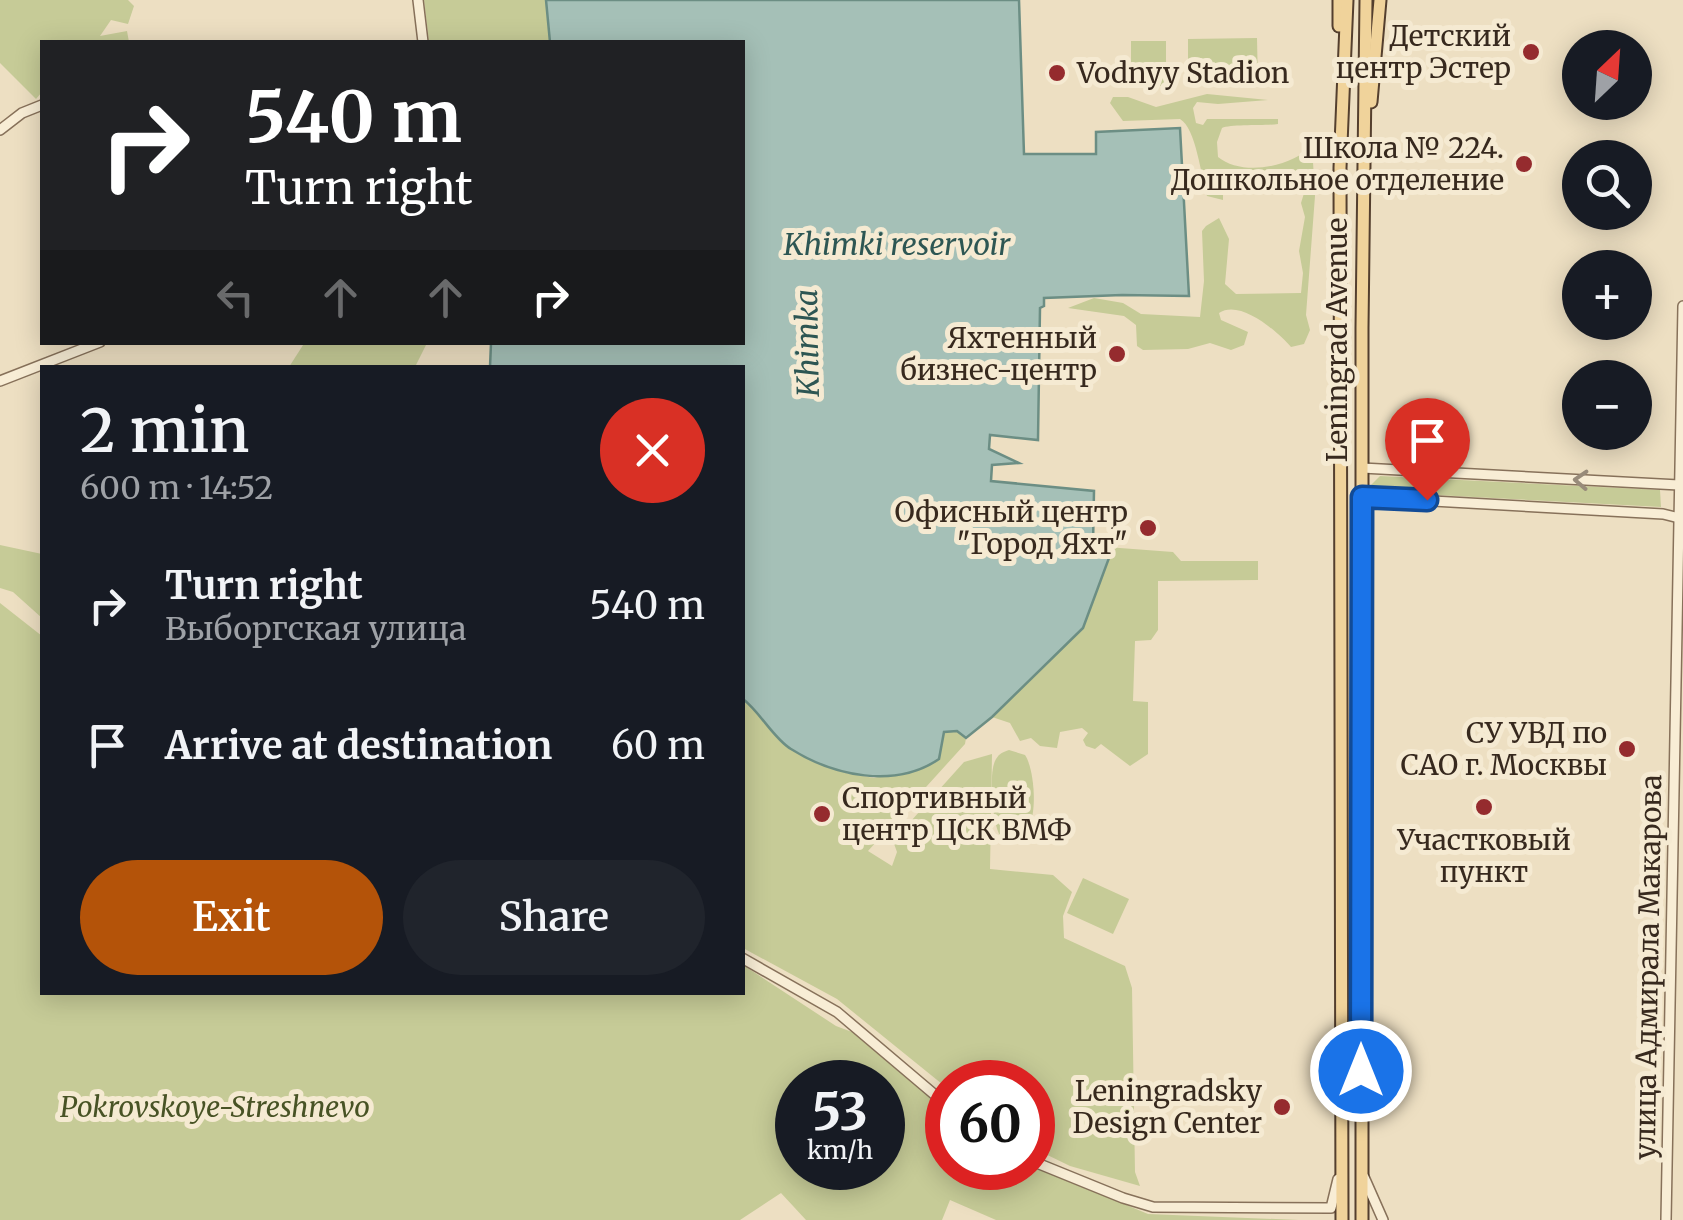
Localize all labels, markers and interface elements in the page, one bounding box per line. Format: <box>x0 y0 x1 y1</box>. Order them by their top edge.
place label: Детский центр Эстер <box>1336 18 1511 86</box>
north arrow <box>1562 30 1652 120</box>
map controls <box>1562 30 1652 450</box>
marker: Детский центр Эстер <box>1520 41 1542 63</box>
place label: Vodnyy Stadion <box>1076 55 1289 91</box>
marker: Vodnyy Stadion <box>1046 62 1068 84</box>
text: 540 m <box>245 73 462 161</box>
icon: right <box>80 80 210 210</box>
place label: Школа № 224. Дошкольное отделение <box>1171 130 1504 198</box>
button: search <box>1562 140 1652 230</box>
marker: Школа № 224. Дошкольное отделение <box>1513 153 1535 175</box>
text: Turn right <box>245 160 473 216</box>
street label: Leningrad Avenue <box>1319 218 1355 462</box>
water label: Khimki reservoir <box>783 225 1011 263</box>
button: + <box>1562 250 1652 340</box>
icon: left <box>208 270 263 325</box>
icon: ahead <box>313 270 368 325</box>
icon: ahead <box>418 270 473 325</box>
icon: right <box>523 270 578 325</box>
water label: Khimka <box>787 289 827 398</box>
place label: Яхтенный бизнес-центр <box>901 320 1097 388</box>
marker: Яхтенный бизнес-центр <box>1106 343 1128 365</box>
button: − <box>1562 360 1652 450</box>
text: 2 min <box>80 393 249 468</box>
button: close <box>600 398 705 503</box>
pin <box>1385 398 1470 501</box>
icon: arrive <box>1400 413 1455 468</box>
text: 600 m · 14:52 <box>80 468 273 508</box>
one-way arrow <box>1573 470 1589 491</box>
place label: Офисный центр "Город Яхт" <box>894 494 1128 562</box>
marker: Офисный центр "Город Яхт" <box>1137 517 1159 539</box>
text: Turn right <box>165 562 363 609</box>
icon: right <box>80 578 135 633</box>
text: 540 m <box>589 582 705 629</box>
text: Выборгская улица <box>165 609 466 649</box>
place label: СУ УВД по САО г. Москвы <box>1400 715 1607 783</box>
icon: arrive <box>80 718 135 773</box>
text: Arrive at destination <box>165 722 552 769</box>
text: 60 m <box>611 722 705 769</box>
marker: СУ УВД по САО г. Москвы <box>1616 738 1638 760</box>
street label: улица Адмирала Макарова <box>1627 774 1669 1160</box>
place label: Спортивный центр ЦСК ВМФ <box>842 780 1072 848</box>
marker: Участковый пункт <box>1473 796 1495 818</box>
marker: Спортивный центр ЦСК ВМФ <box>811 803 833 825</box>
place label: Участковый пункт <box>1396 822 1571 890</box>
button: Exit <box>80 860 383 975</box>
button: Share <box>403 860 705 975</box>
position arrow <box>1309 1019 1413 1123</box>
speed limit sign: 60 <box>925 1060 1055 1190</box>
place label: Leningradsky Design Center <box>1072 1073 1263 1141</box>
text: 53 <box>812 1081 868 1144</box>
park label: Pokrovskoye-Streshnevo <box>60 1089 370 1125</box>
marker: Leningradsky Design Center <box>1271 1096 1293 1118</box>
text: km/h <box>807 1134 873 1166</box>

